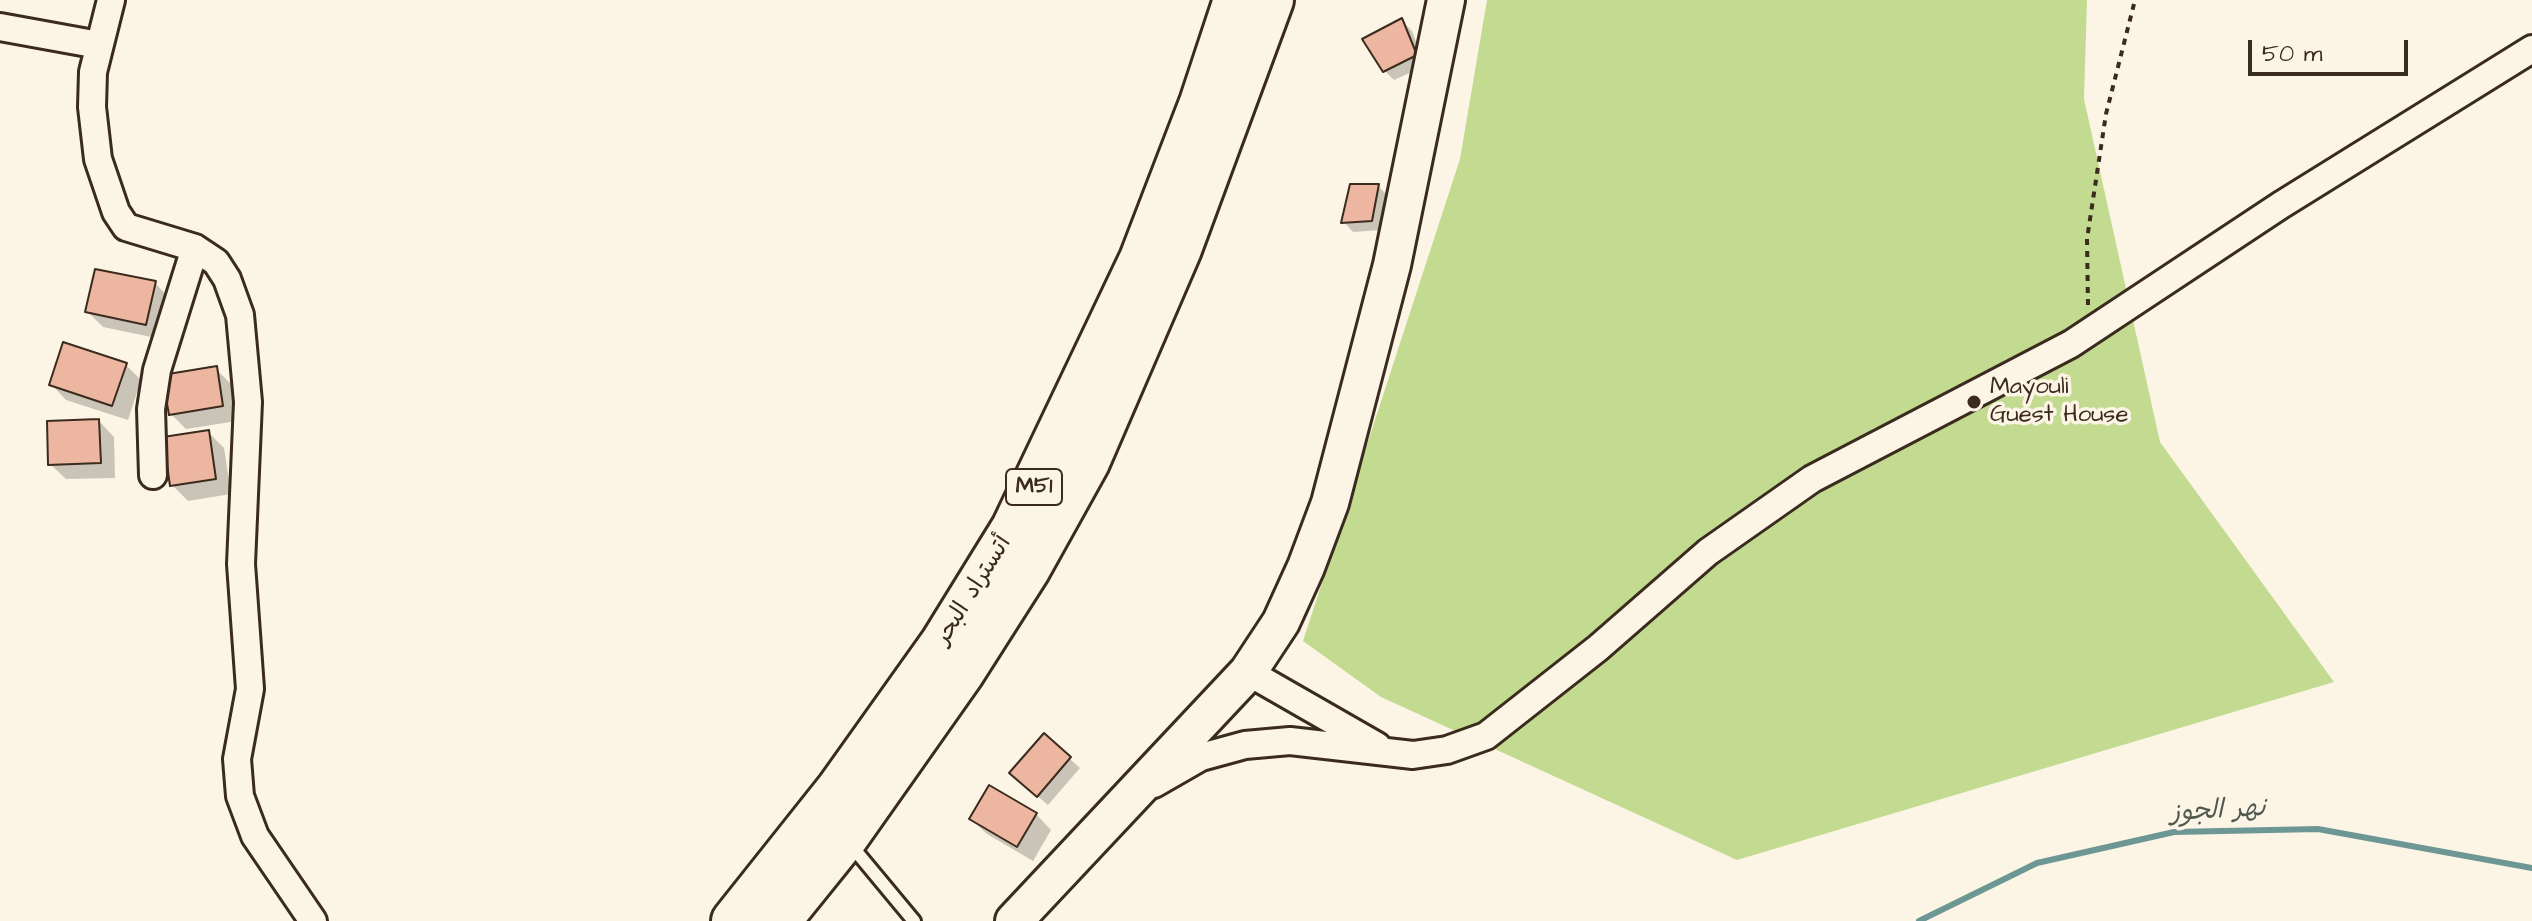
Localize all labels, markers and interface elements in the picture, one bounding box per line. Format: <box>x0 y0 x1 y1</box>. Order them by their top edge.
scale bar <box>2252 24 2412 74</box>
text: 50 m <box>2262 37 2322 71</box>
place label: Mayouli Guest House <box>1990 374 2128 430</box>
marker: Mayouli Guest House <box>1965 393 1983 411</box>
road number: M51 <box>1006 469 1062 505</box>
street label: أتستراد البحر <box>929 531 1019 651</box>
water label: نهر الجوز <box>2170 794 2266 830</box>

